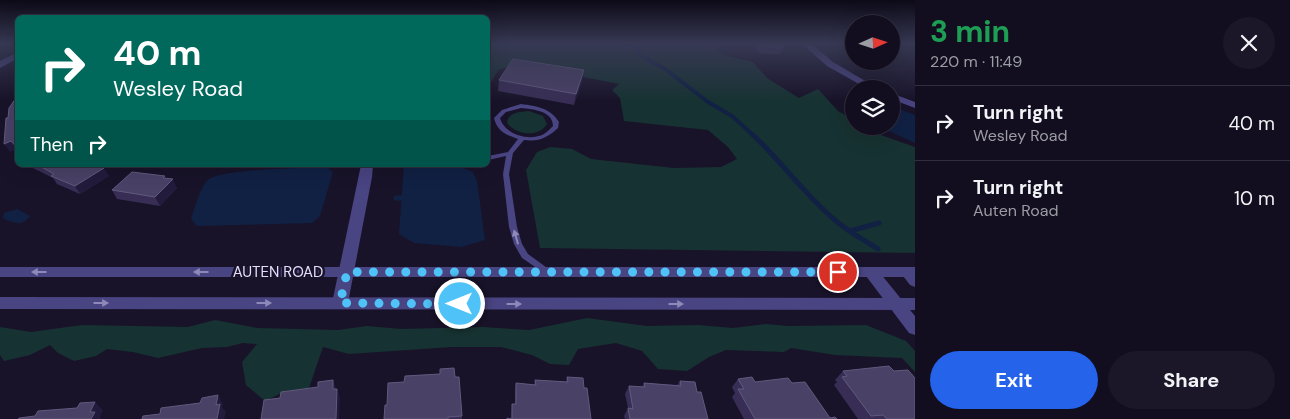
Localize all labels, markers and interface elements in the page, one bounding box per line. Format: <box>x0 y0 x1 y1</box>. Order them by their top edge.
text: 3 min <box>930 12 1010 51</box>
north arrow <box>845 15 900 70</box>
map controls <box>845 15 900 135</box>
button: close <box>1223 17 1275 69</box>
text: 40 m <box>113 30 202 76</box>
icon: right <box>30 35 95 100</box>
text: 220 m · 11:49 <box>930 51 1022 72</box>
text: Wesley Road <box>113 74 243 103</box>
button: layers <box>845 80 900 135</box>
text: Turn right <box>973 100 1063 125</box>
icon: right <box>930 109 958 137</box>
text: 40 m <box>1228 111 1275 136</box>
text: Wesley Road <box>973 125 1068 146</box>
icon: right <box>83 130 111 158</box>
text: Then <box>30 132 73 157</box>
text: Turn right <box>973 175 1063 200</box>
icon: right <box>930 184 958 212</box>
text: 10 m <box>1234 186 1275 211</box>
text: Auten Road <box>973 200 1058 221</box>
one-way arrow <box>511 229 519 244</box>
pin <box>817 251 859 293</box>
icon: arrive <box>824 258 852 286</box>
street label: AUTEN ROAD <box>233 262 323 282</box>
one-way arrow <box>31 268 47 276</box>
one-way arrow <box>193 268 209 276</box>
position arrow <box>433 277 485 329</box>
one-way arrow <box>93 299 109 307</box>
one-way arrow <box>256 299 272 307</box>
one-way arrow <box>506 300 522 308</box>
one-way arrow <box>668 300 684 308</box>
button: Exit <box>930 351 1098 409</box>
button: Share <box>1108 351 1275 409</box>

